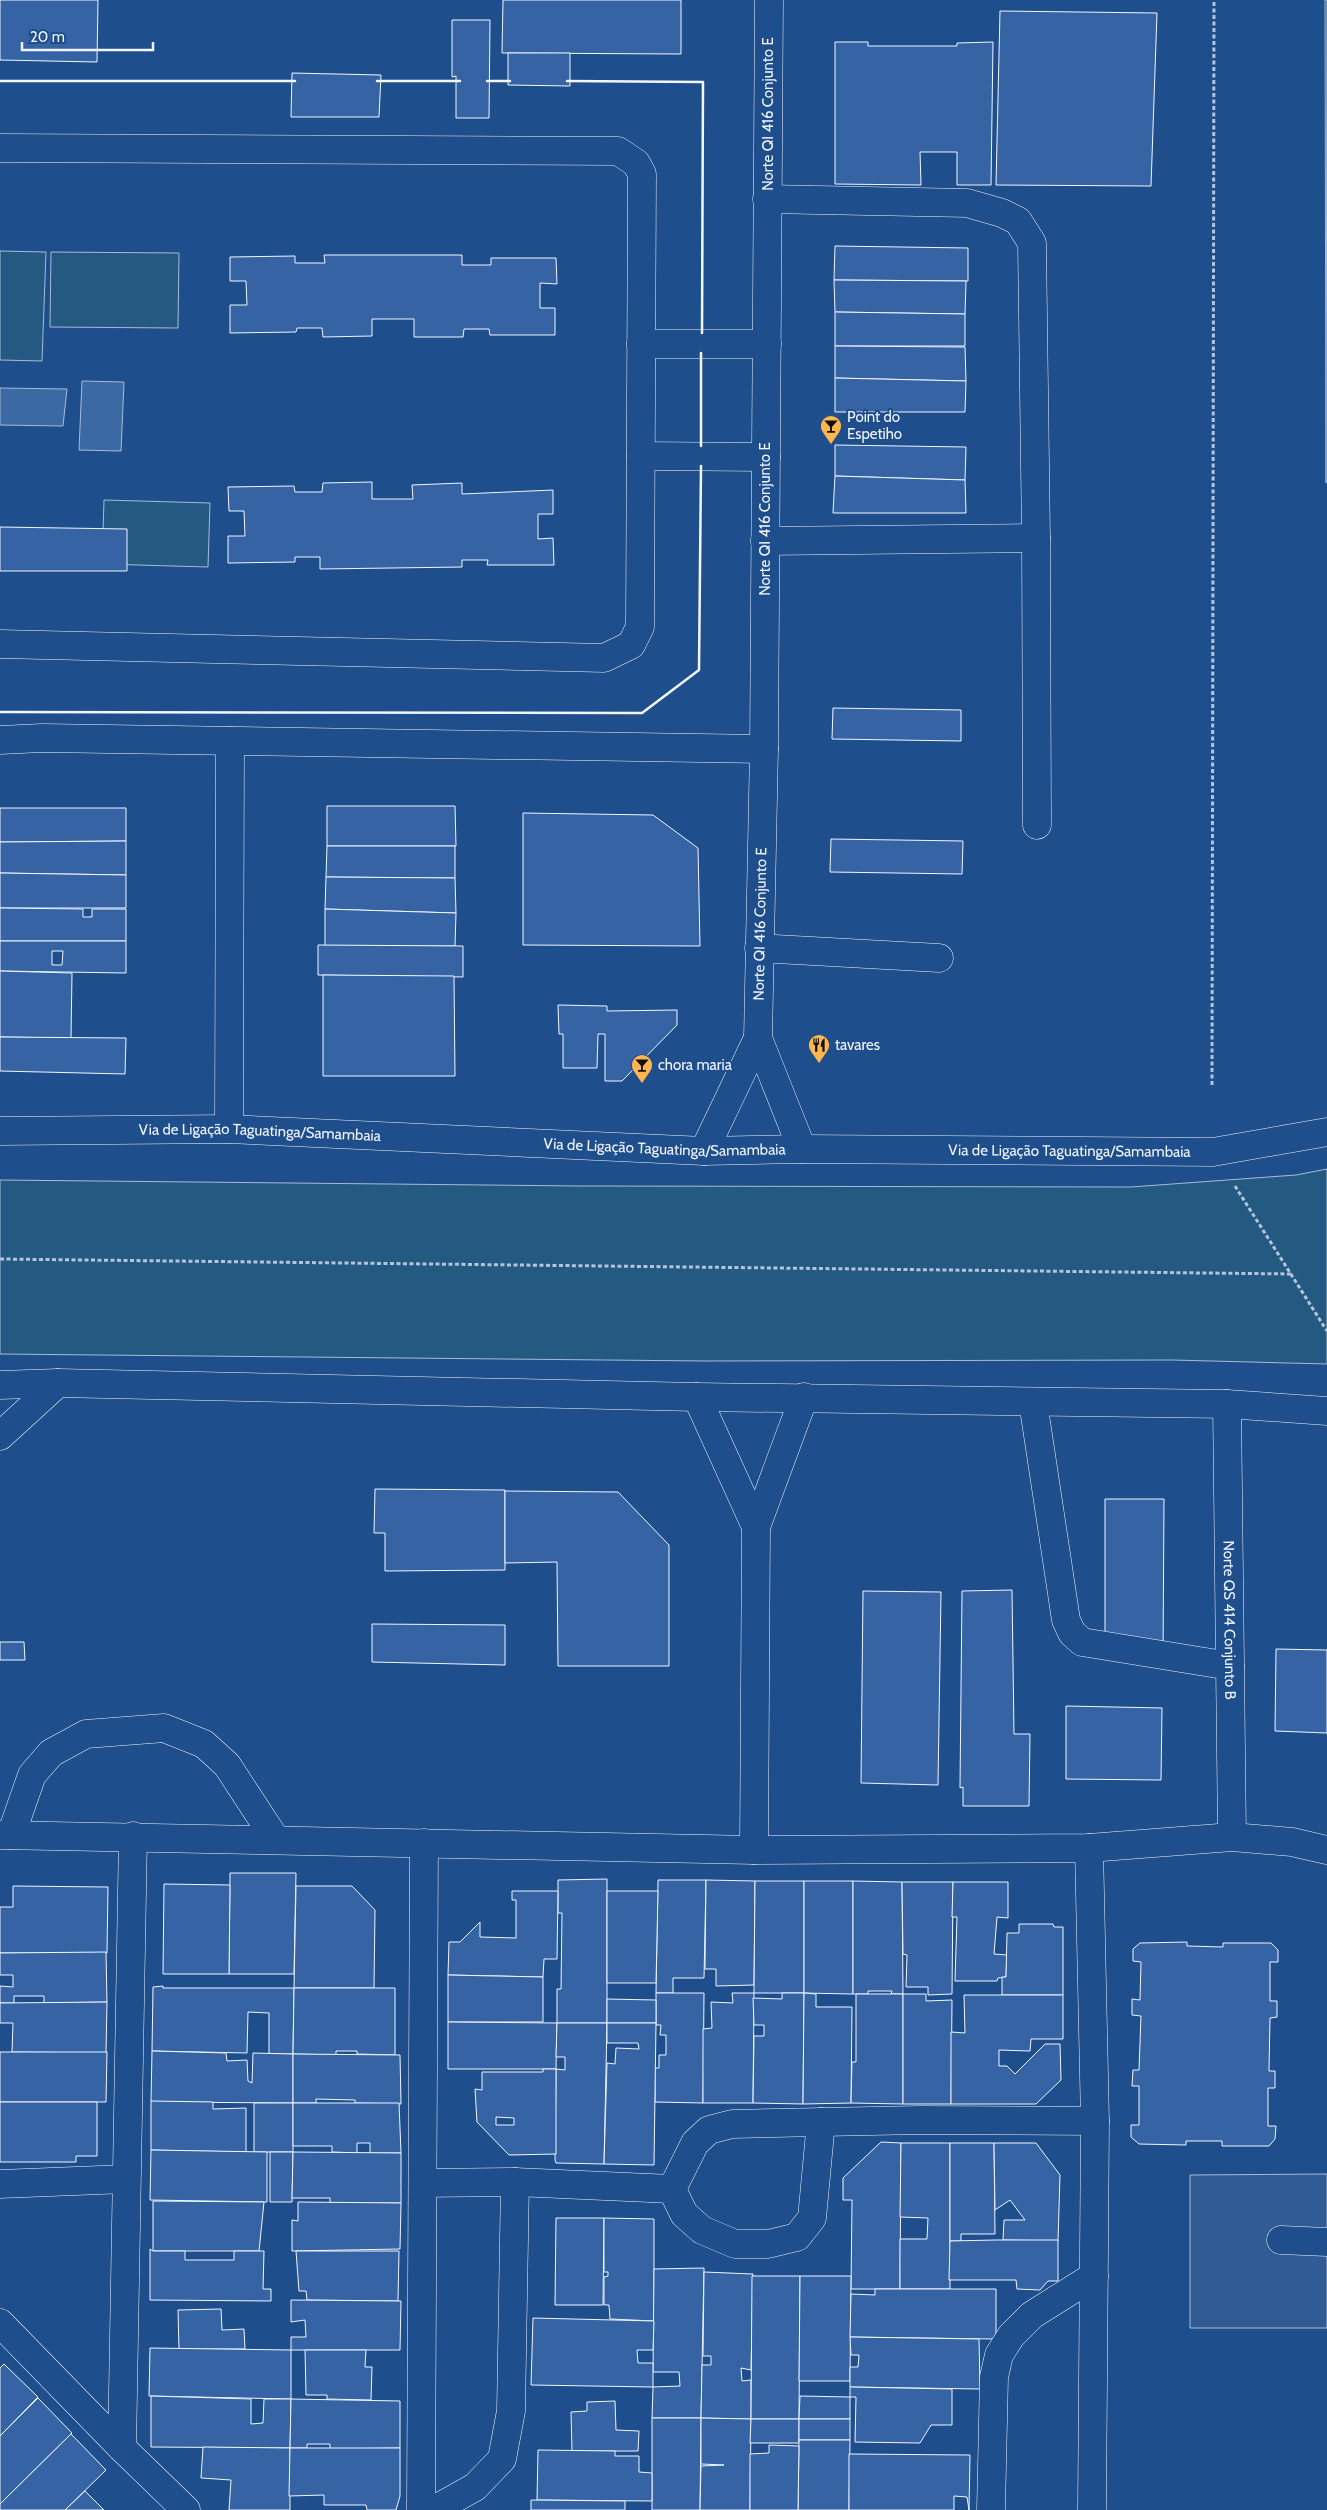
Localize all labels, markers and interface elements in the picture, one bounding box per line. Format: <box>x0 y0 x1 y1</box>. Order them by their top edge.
scale bar <box>22 20 154 52</box>
text: 20 m <box>30 28 65 46</box>
street label: Norte QI 416 Conjunto E <box>759 37 777 191</box>
place label: Point do Espetiho <box>847 408 902 443</box>
bar icon: Point do Espetiho <box>819 414 843 445</box>
street label: Norte QI 416 Conjunto E <box>756 442 774 596</box>
street label: Norte QI 416 Conjunto E <box>750 847 770 1001</box>
restaurant icon: tavares <box>807 1033 831 1064</box>
place label: tavares <box>835 1036 880 1054</box>
bar icon: chora maria <box>630 1053 654 1084</box>
place label: chora maria <box>658 1056 733 1074</box>
street label: Via de Ligação Taguatinga/Samambaia <box>139 1120 382 1145</box>
street label: Via de Ligação Taguatinga/Samambaia <box>543 1135 787 1160</box>
street label: Via de Ligação Taguatinga/Samambaia <box>948 1141 1191 1161</box>
street label: Norte QS 414 Conjunto B <box>1220 1540 1239 1700</box>

